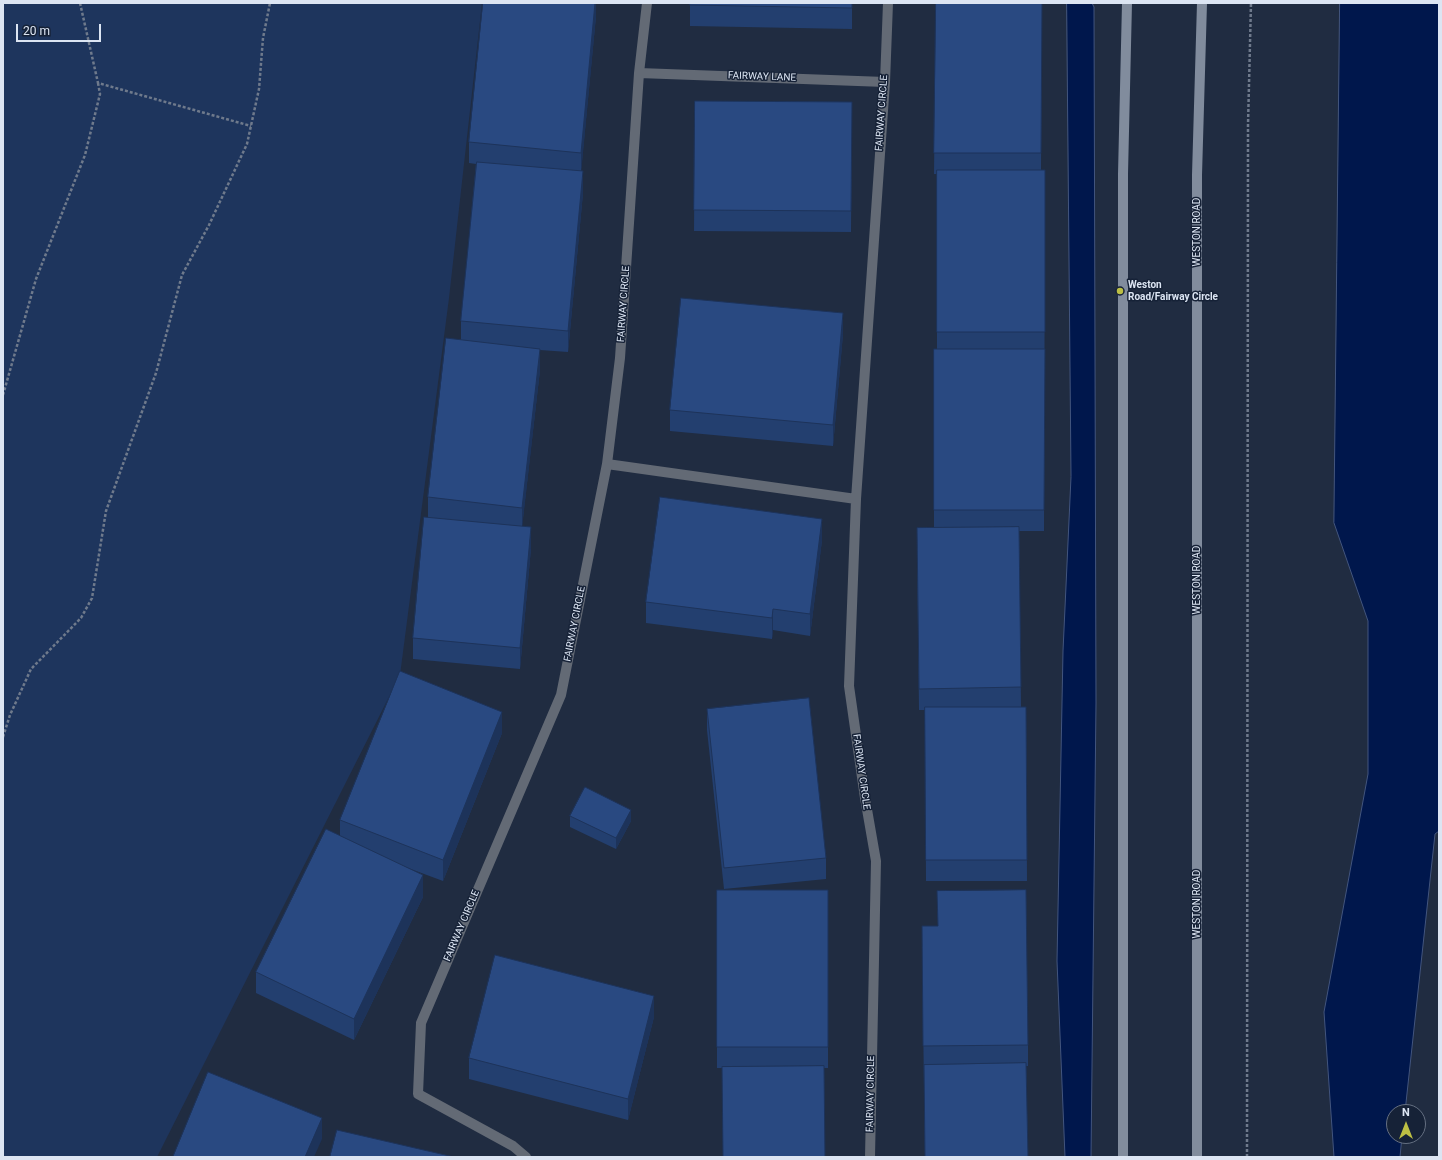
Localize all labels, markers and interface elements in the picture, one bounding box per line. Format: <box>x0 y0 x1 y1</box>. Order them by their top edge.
scale bar <box>18 16 103 42</box>
text: 20 m <box>23 24 50 38</box>
street label: FAIRWAY LANE <box>728 70 796 84</box>
street label: FAIRWAY CIRCLE <box>873 75 891 151</box>
street label: WESTON ROAD <box>1191 198 1203 266</box>
street label: FAIRWAY CIRCLE <box>615 266 633 342</box>
place label: Weston Road/Fairway Circle <box>1128 279 1218 302</box>
marker: Weston Road/Fairway Circle <box>1115 286 1125 296</box>
street label: WESTON ROAD <box>1191 546 1203 614</box>
street label: FAIRWAY CIRCLE <box>562 585 588 663</box>
street label: FAIRWAY CIRCLE <box>850 733 872 811</box>
street label: WESTON ROAD <box>1191 870 1203 938</box>
street label: FAIRWAY CIRCLE <box>442 889 482 963</box>
street label: FAIRWAY CIRCLE <box>864 1056 878 1132</box>
north arrow <box>1386 1104 1426 1144</box>
text: N <box>1402 1106 1410 1119</box>

